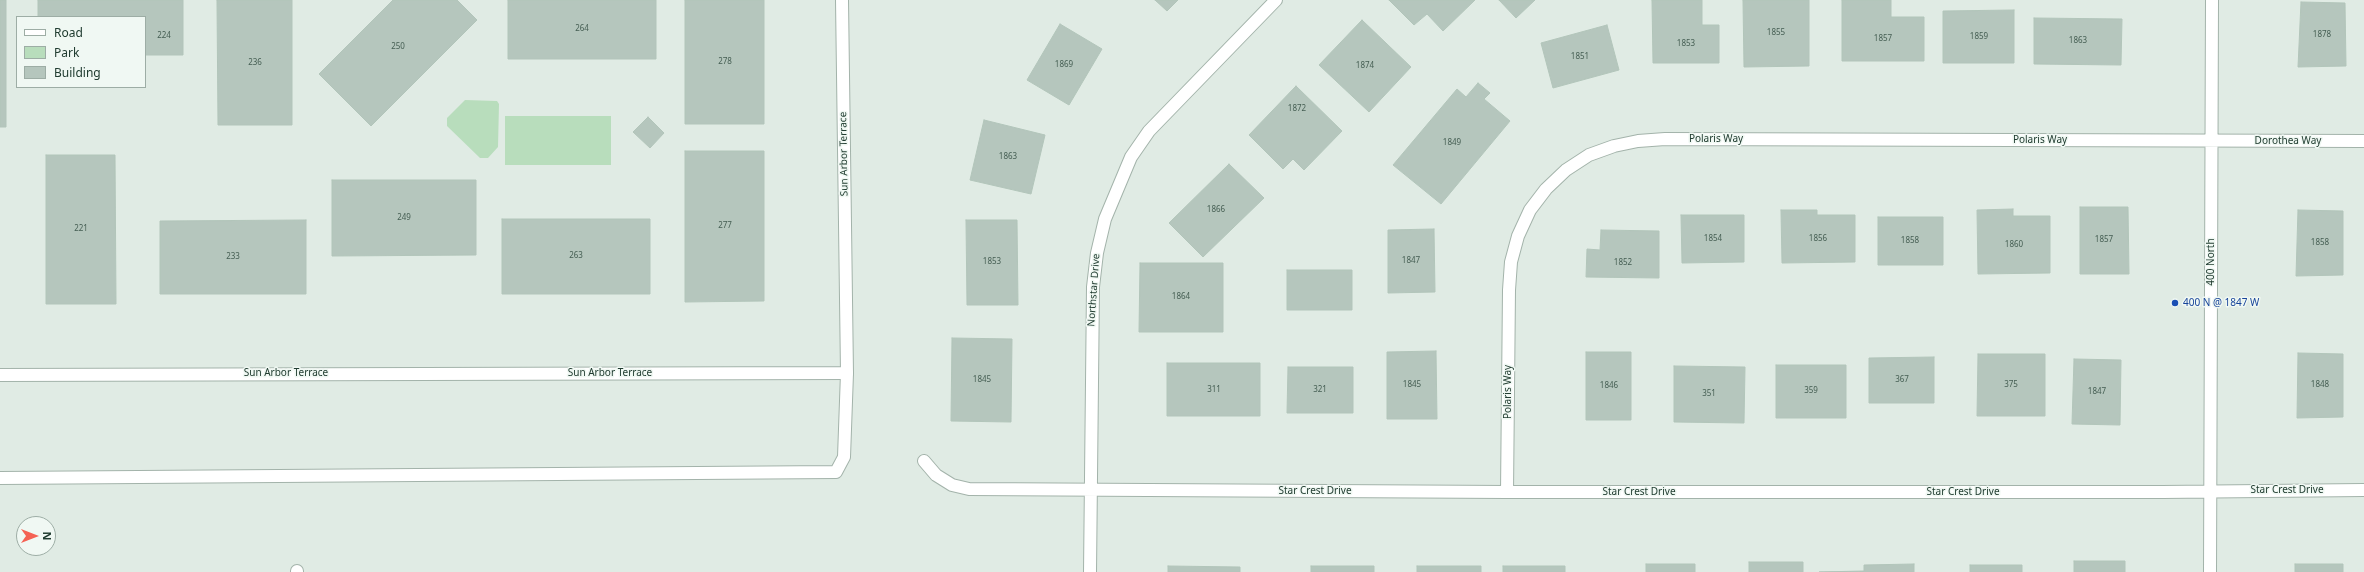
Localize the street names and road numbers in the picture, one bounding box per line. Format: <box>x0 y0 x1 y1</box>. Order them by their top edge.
street label: Sun Arbor Terrace <box>837 112 851 196</box>
street label: Polaris Way <box>1689 133 1743 145</box>
street label: Polaris Way <box>2013 134 2067 146</box>
street label: Dorothea Way <box>2255 135 2321 147</box>
street label: 400 North <box>2205 238 2217 286</box>
street label: Northstar Drive <box>1085 253 1103 327</box>
street label: Polaris Way <box>1502 365 1514 419</box>
street label: Sun Arbor Terrace <box>244 367 328 379</box>
street label: Sun Arbor Terrace <box>568 367 652 379</box>
street label: Star Crest Drive <box>2250 484 2324 496</box>
street label: Star Crest Drive <box>1278 485 1352 497</box>
street label: Star Crest Drive <box>1602 486 1676 498</box>
street label: Star Crest Drive <box>1926 486 2000 498</box>

